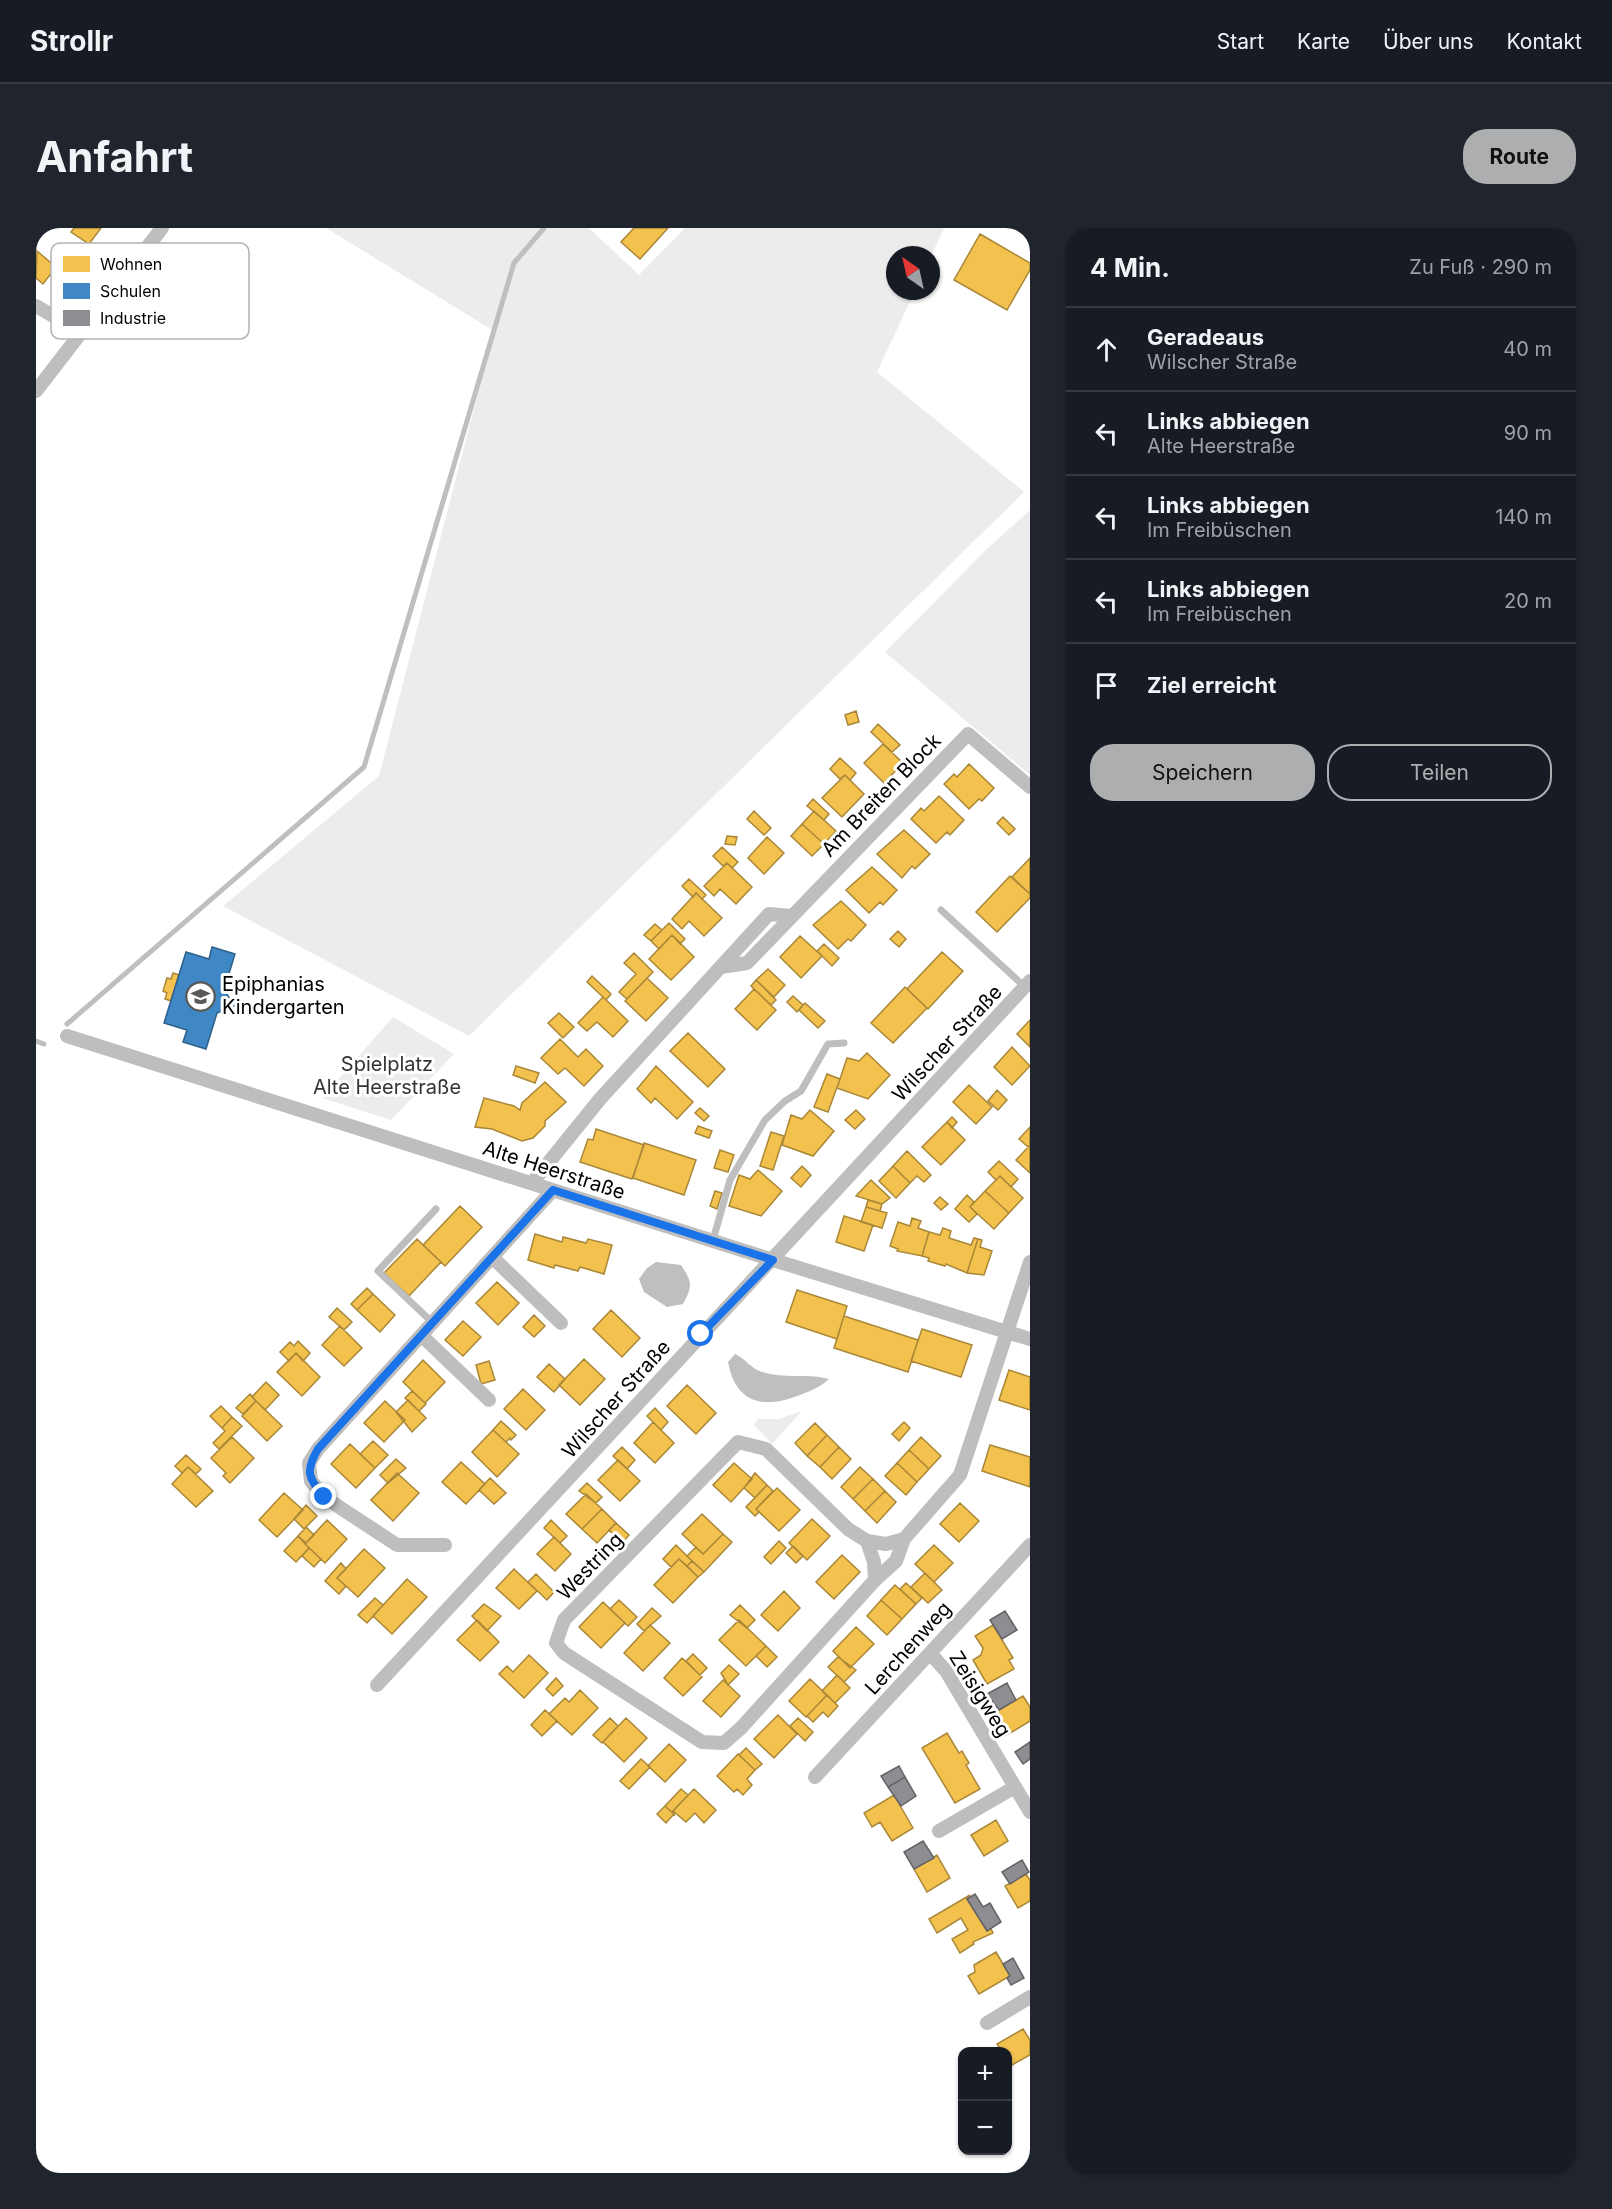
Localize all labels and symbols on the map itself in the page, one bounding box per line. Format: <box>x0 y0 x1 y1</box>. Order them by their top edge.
legend <box>51 243 249 339</box>
north arrow <box>886 246 940 300</box>
text: Wohnen <box>100 254 162 274</box>
text: Schulen <box>100 281 161 301</box>
text: Industrie <box>100 308 166 328</box>
street label: Am Breiten Block <box>816 729 946 861</box>
place label: Epiphanias Kindergarten <box>222 972 345 1019</box>
school or university icon: Epiphanias Kindergarten <box>185 980 217 1012</box>
street label: Wilscher Straße <box>887 980 1007 1106</box>
park label: Spielplatz Alte Heerstraße <box>313 1052 461 1099</box>
street label: Alte Heerstraße <box>480 1136 628 1204</box>
route start <box>687 1320 713 1346</box>
street label: Wilscher Straße <box>557 1335 675 1463</box>
route end <box>310 1483 336 1509</box>
street label: Westring <box>552 1527 628 1605</box>
street label: Lerchenweg <box>860 1597 956 1699</box>
street label: Zeisigweg <box>944 1647 1016 1741</box>

